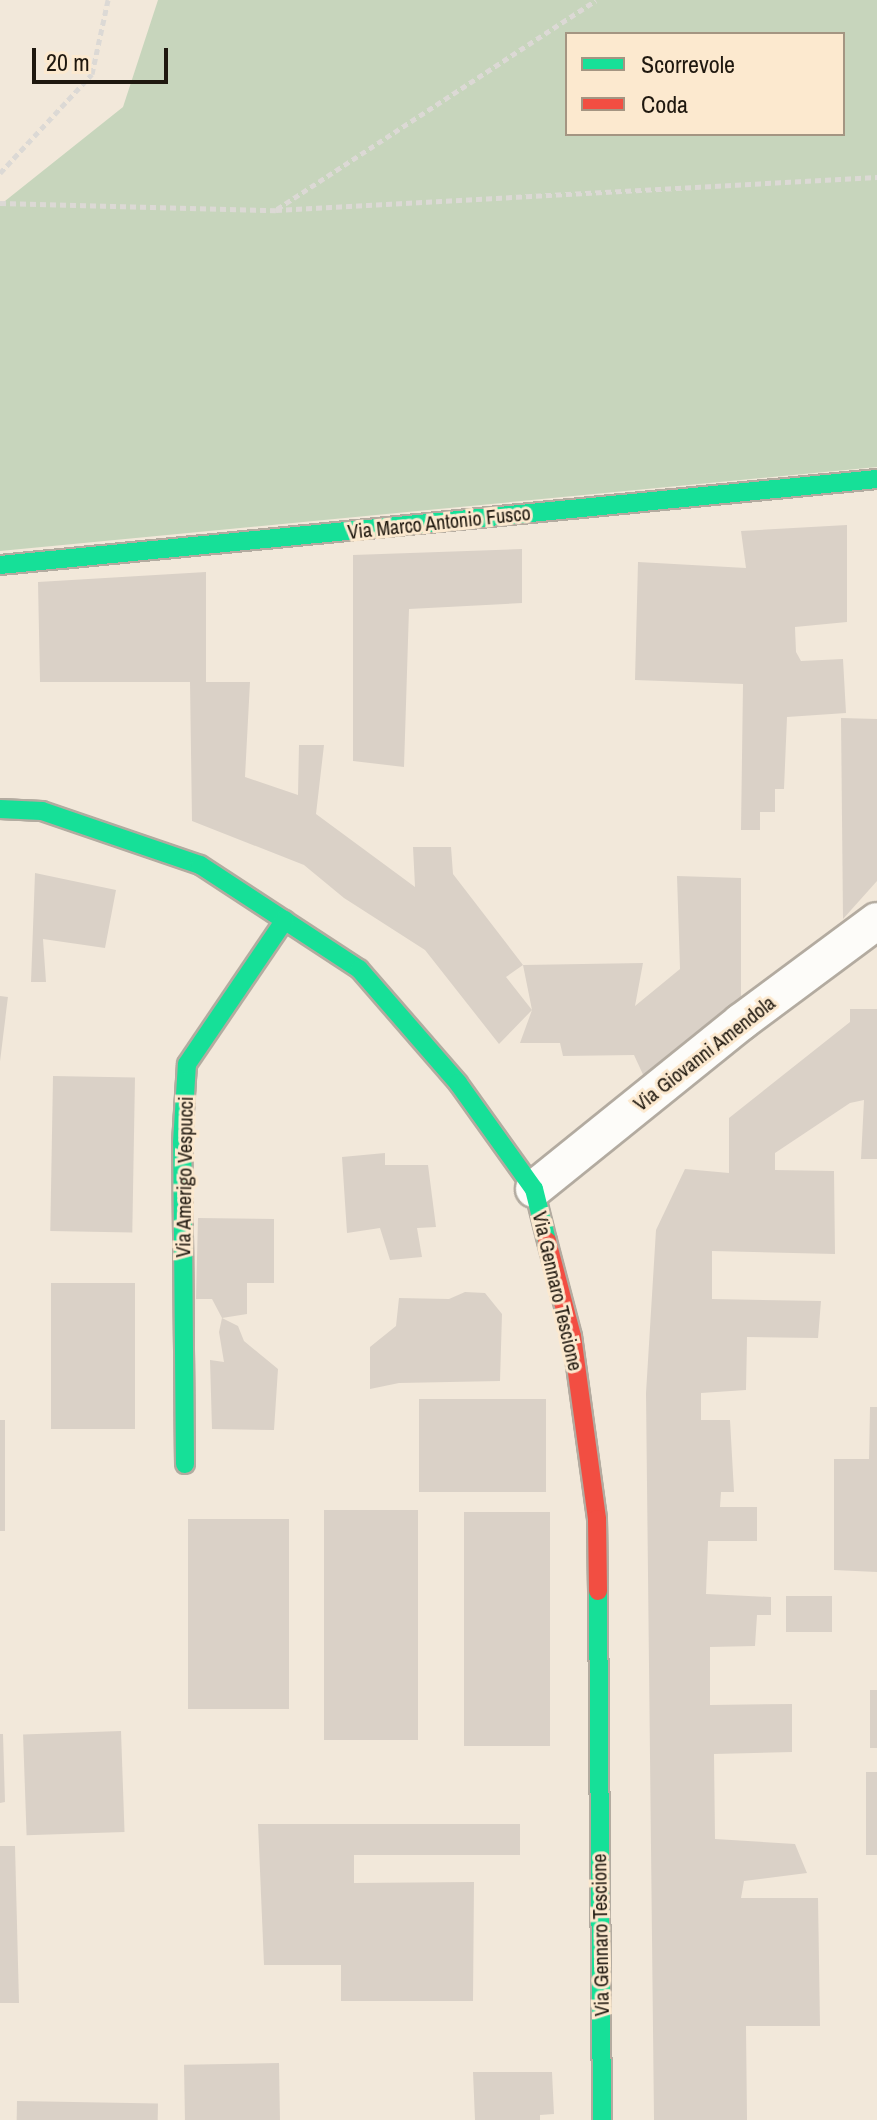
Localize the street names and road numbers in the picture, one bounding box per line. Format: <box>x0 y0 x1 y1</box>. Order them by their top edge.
street label: Via Marco Antonio Fusco <box>346 500 532 544</box>
street label: Via Giovanni Amendola <box>628 990 780 1116</box>
street label: Via Amerigo Vespucci <box>171 1096 197 1258</box>
street label: Via Gennaro Tescione <box>528 1209 588 1373</box>
street label: Via Gennaro Tescione <box>587 1853 613 2017</box>

